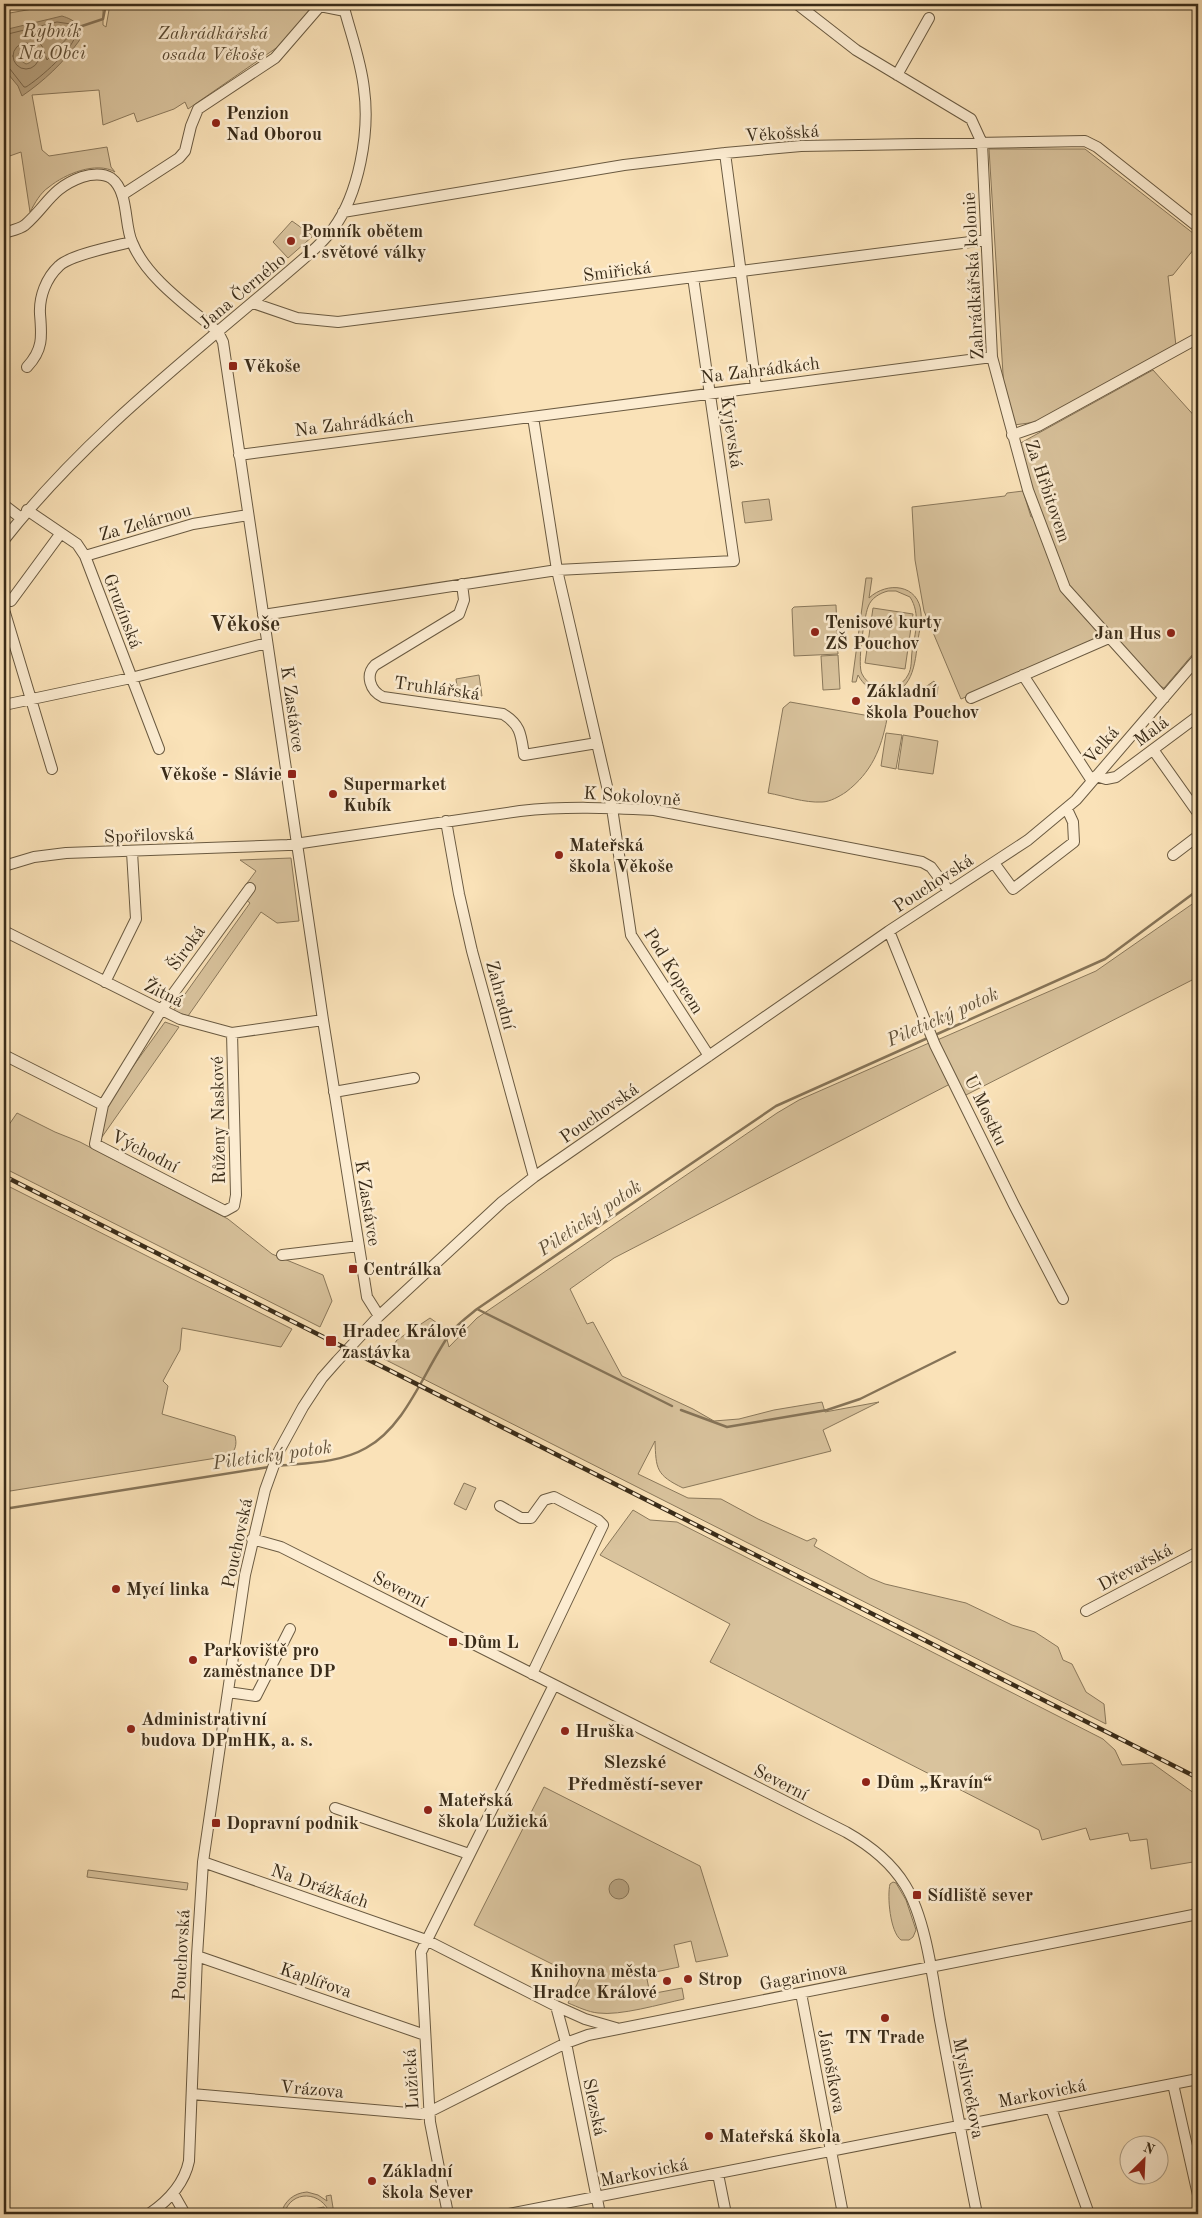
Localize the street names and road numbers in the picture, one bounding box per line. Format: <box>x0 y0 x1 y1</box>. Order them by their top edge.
street label: Věkošská <box>744 122 820 146</box>
street label: Zahrádkářská kolonie <box>961 192 987 360</box>
street label: Jana Černého <box>193 247 289 333</box>
street label: Smiřická <box>582 259 652 285</box>
street label: Na Zahrádkách <box>700 355 821 387</box>
street label: Kyjevská <box>717 395 745 470</box>
street label: Na Zahrádkách <box>294 408 415 440</box>
street label: Za Hřbitovem <box>1021 438 1073 545</box>
street label: Za Zelárnou <box>97 501 194 545</box>
street label: Gruzínská <box>100 571 145 651</box>
street label: K Zastávce <box>277 665 307 753</box>
street label: Truhlářská <box>393 674 481 704</box>
street label: Malá <box>1131 713 1172 750</box>
street label: Velká <box>1081 723 1123 768</box>
street label: K Sokolovně <box>583 785 681 809</box>
street label: Spořilovská <box>104 825 195 847</box>
street label: Pouchovská <box>890 851 977 916</box>
street label: Široká <box>161 920 209 974</box>
street label: Pod Kopcem <box>640 926 706 1017</box>
street label: Zahradní <box>482 959 518 1032</box>
street label: Žitná <box>141 973 188 1011</box>
street label: Růženy Naskové <box>209 1056 229 1184</box>
street label: U Mostku <box>960 1072 1010 1149</box>
street label: Pouchovská <box>557 1080 642 1147</box>
street label: Východní <box>108 1127 181 1177</box>
street label: K Zastávce <box>351 1159 383 1247</box>
street label: Pouchovská <box>220 1497 256 1590</box>
street label: Dřevařská <box>1095 1541 1176 1595</box>
street label: Severní <box>369 1569 430 1611</box>
street label: Severní <box>750 1762 811 1804</box>
street label: Na Drážkách <box>269 1862 371 1912</box>
street label: Pouchovská <box>171 1909 193 2001</box>
street label: Kaplířova <box>277 1960 354 2002</box>
street label: Gagarinova <box>758 1960 848 1994</box>
street label: Jánošíkova <box>814 2028 848 2115</box>
street label: Myslivečkova <box>949 2036 987 2140</box>
street label: Lužická <box>401 2048 423 2110</box>
street label: Slezská <box>579 2077 609 2138</box>
street label: Markovická <box>997 2077 1088 2111</box>
street label: Vrázova <box>279 2078 345 2102</box>
street label: Markovická <box>599 2156 690 2190</box>

